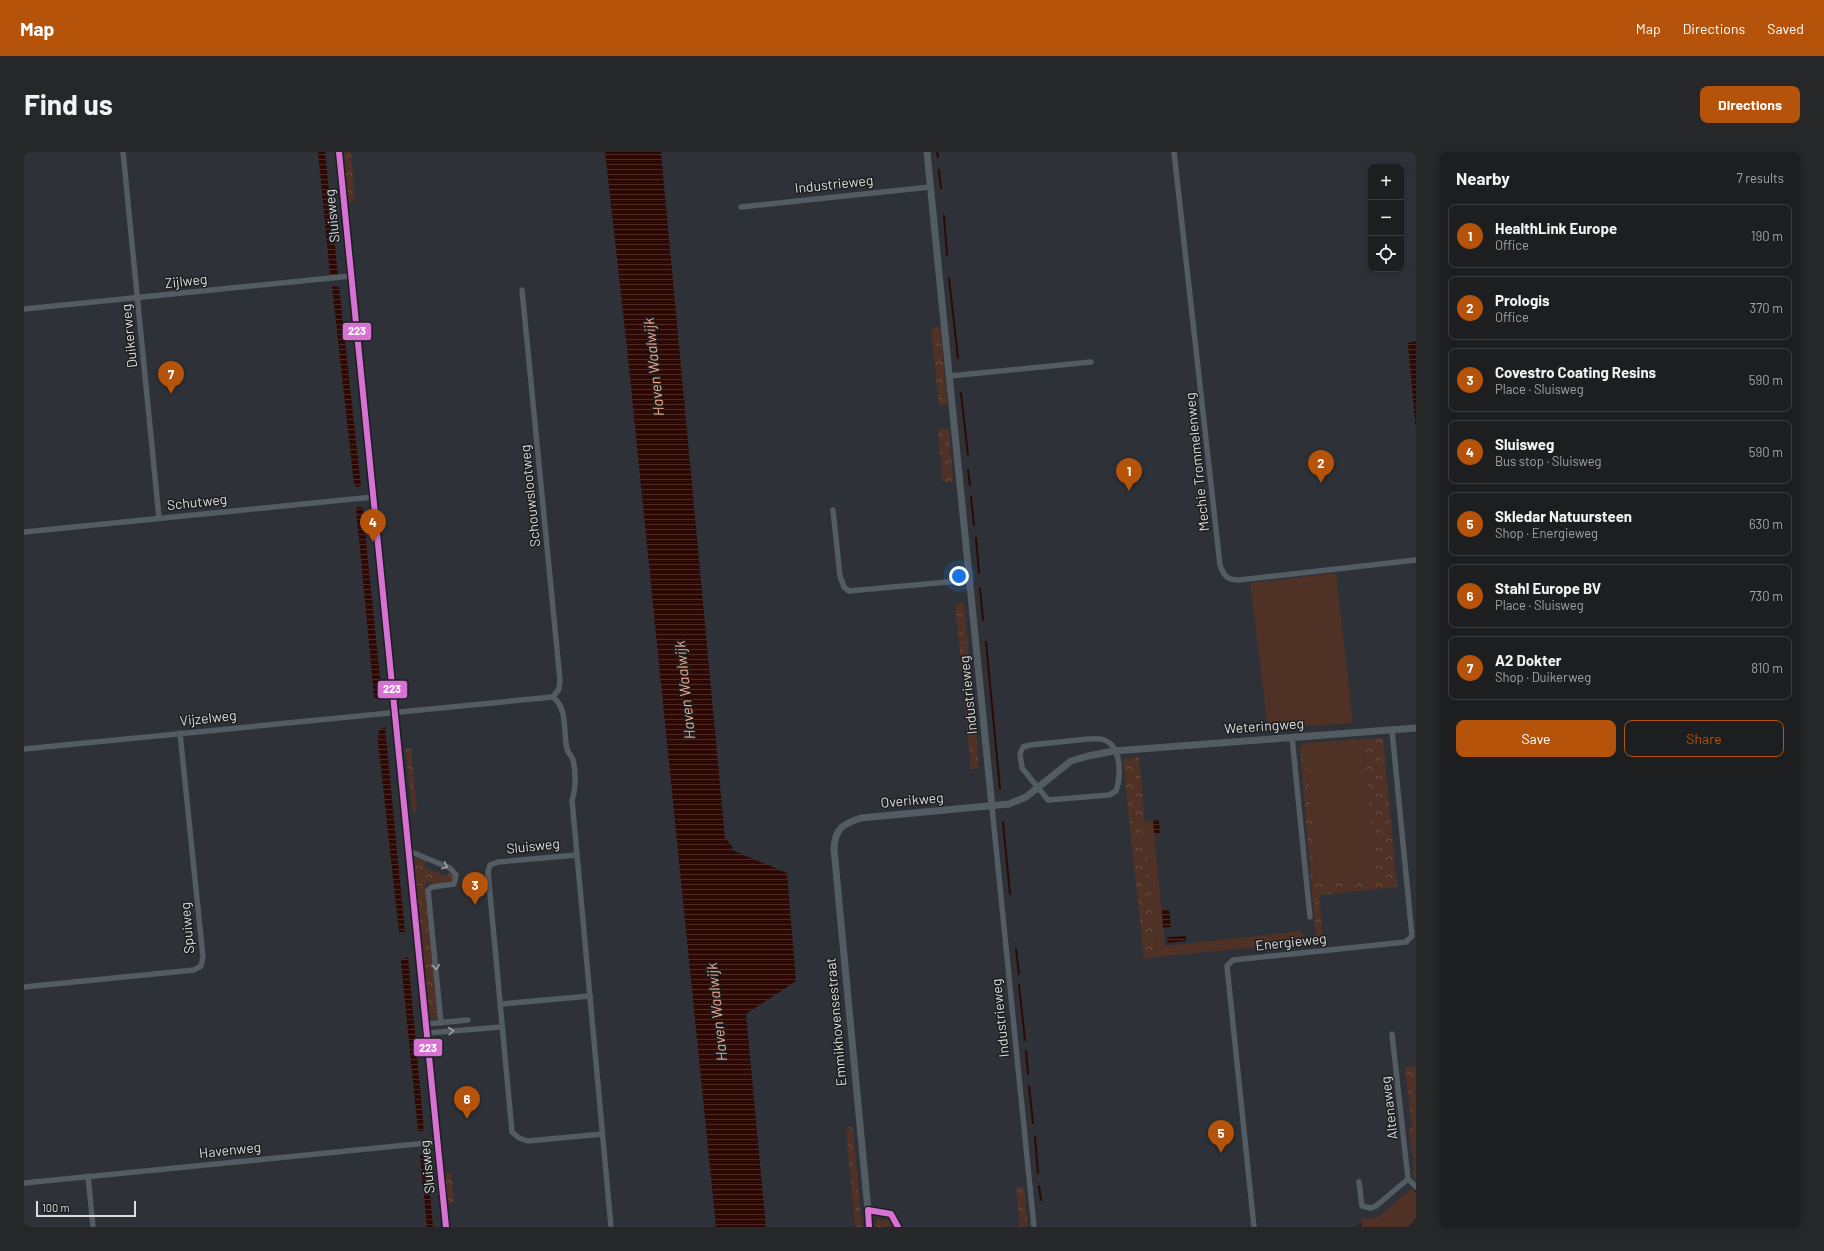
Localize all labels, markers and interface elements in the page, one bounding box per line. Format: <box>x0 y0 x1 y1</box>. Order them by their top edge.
text: Map <box>20 17 54 40</box>
text: Map <box>1636 20 1661 37</box>
text: Directions <box>1683 20 1745 37</box>
text: Saved <box>1767 20 1804 37</box>
button: Directions <box>1700 86 1800 123</box>
text: Find us <box>24 87 113 121</box>
map controls <box>1368 164 1404 272</box>
button: + <box>1368 164 1404 200</box>
text: Nearby <box>1456 168 1510 188</box>
text: 7 results <box>1737 170 1784 186</box>
street label: Industrieweg <box>794 171 874 196</box>
street label: Sluisweg <box>320 189 343 244</box>
button: − <box>1368 200 1404 236</box>
text: HealthLink Europe <box>1495 219 1617 237</box>
text: 1 <box>1468 228 1472 244</box>
text: 190 m <box>1751 228 1783 244</box>
button: locate <box>1368 236 1404 272</box>
text: Office <box>1495 237 1529 253</box>
street label: Zijlweg <box>164 270 208 291</box>
text: Prologis <box>1495 291 1550 309</box>
text: 2 <box>1466 300 1474 316</box>
text: 370 m <box>1749 300 1783 316</box>
street label: Duikerweg <box>117 303 140 369</box>
text: Office <box>1495 309 1529 325</box>
water label: Haven Waalwijk <box>639 316 667 417</box>
line badge: 223 <box>342 322 372 341</box>
text: 223 <box>348 324 366 337</box>
pin: 7 <box>158 361 184 394</box>
text: Covestro Coating Resins <box>1495 363 1656 381</box>
text: 3 <box>1466 372 1474 388</box>
text: 590 m <box>1749 372 1783 388</box>
text: Place · Sluisweg <box>1495 381 1584 397</box>
street label: Mechie Trommelenweg <box>1181 392 1212 532</box>
text: Sluisweg <box>1495 435 1554 453</box>
street label: Schouwslootweg <box>516 444 543 548</box>
text: 4 <box>1466 444 1474 460</box>
text: 590 m <box>1749 444 1783 460</box>
pin: 2 <box>1308 450 1334 483</box>
text: Bus stop · Sluisweg <box>1495 453 1602 469</box>
pin: 1 <box>1116 458 1142 491</box>
street label: Schutweg <box>166 490 228 513</box>
text: Skledar Natuursteen <box>1495 507 1632 525</box>
pin: 4 <box>360 509 386 542</box>
text: 5 <box>1466 516 1474 532</box>
text: 630 m <box>1749 516 1783 532</box>
text: Shop · Energieweg <box>1495 525 1598 541</box>
your location <box>949 566 969 586</box>
text: Stahl Europe BV <box>1495 579 1601 597</box>
text: 6 <box>1467 588 1473 604</box>
text: 730 m <box>1749 588 1783 604</box>
text: Place · Sluisweg <box>1495 597 1584 613</box>
water label: Haven Waalwijk <box>670 639 698 740</box>
text: A2 Dokter <box>1495 651 1562 669</box>
street label: Industrieweg <box>955 655 980 735</box>
text: 7 <box>1467 660 1473 676</box>
text: 810 m <box>1751 660 1783 676</box>
text: Shop · Duikerweg <box>1495 669 1591 685</box>
line badge: 223 <box>377 680 408 699</box>
text: 223 <box>383 682 401 695</box>
street label: Vijzelweg <box>179 706 237 729</box>
street label: Weteringweg <box>1224 714 1304 737</box>
button: Save <box>1456 720 1616 757</box>
button: Share <box>1624 720 1784 757</box>
street label: Overikweg <box>880 788 944 811</box>
street label: Sluisweg <box>505 834 560 857</box>
one-way arrow <box>441 862 448 870</box>
pin: 3 <box>462 872 488 905</box>
street label: Spuiweg <box>176 902 197 955</box>
street label: Energieweg <box>1255 929 1327 954</box>
street label: Emmikhovensestraat <box>821 957 850 1087</box>
water label: Haven Waalwijk <box>702 961 730 1062</box>
one-way arrow <box>431 964 440 970</box>
street label: Industrieweg <box>987 978 1012 1058</box>
one-way arrow <box>448 1026 454 1035</box>
line badge: 223 <box>413 1038 443 1057</box>
text: 223 <box>419 1041 437 1054</box>
street label: Altenaweg <box>1376 1076 1401 1141</box>
pin: 6 <box>454 1086 480 1119</box>
pin: 5 <box>1208 1120 1234 1153</box>
street label: Havenweg <box>198 1138 262 1161</box>
street label: Sluisweg <box>415 1140 438 1195</box>
scale bar <box>36 1199 136 1218</box>
text: 100 m <box>42 1201 70 1214</box>

